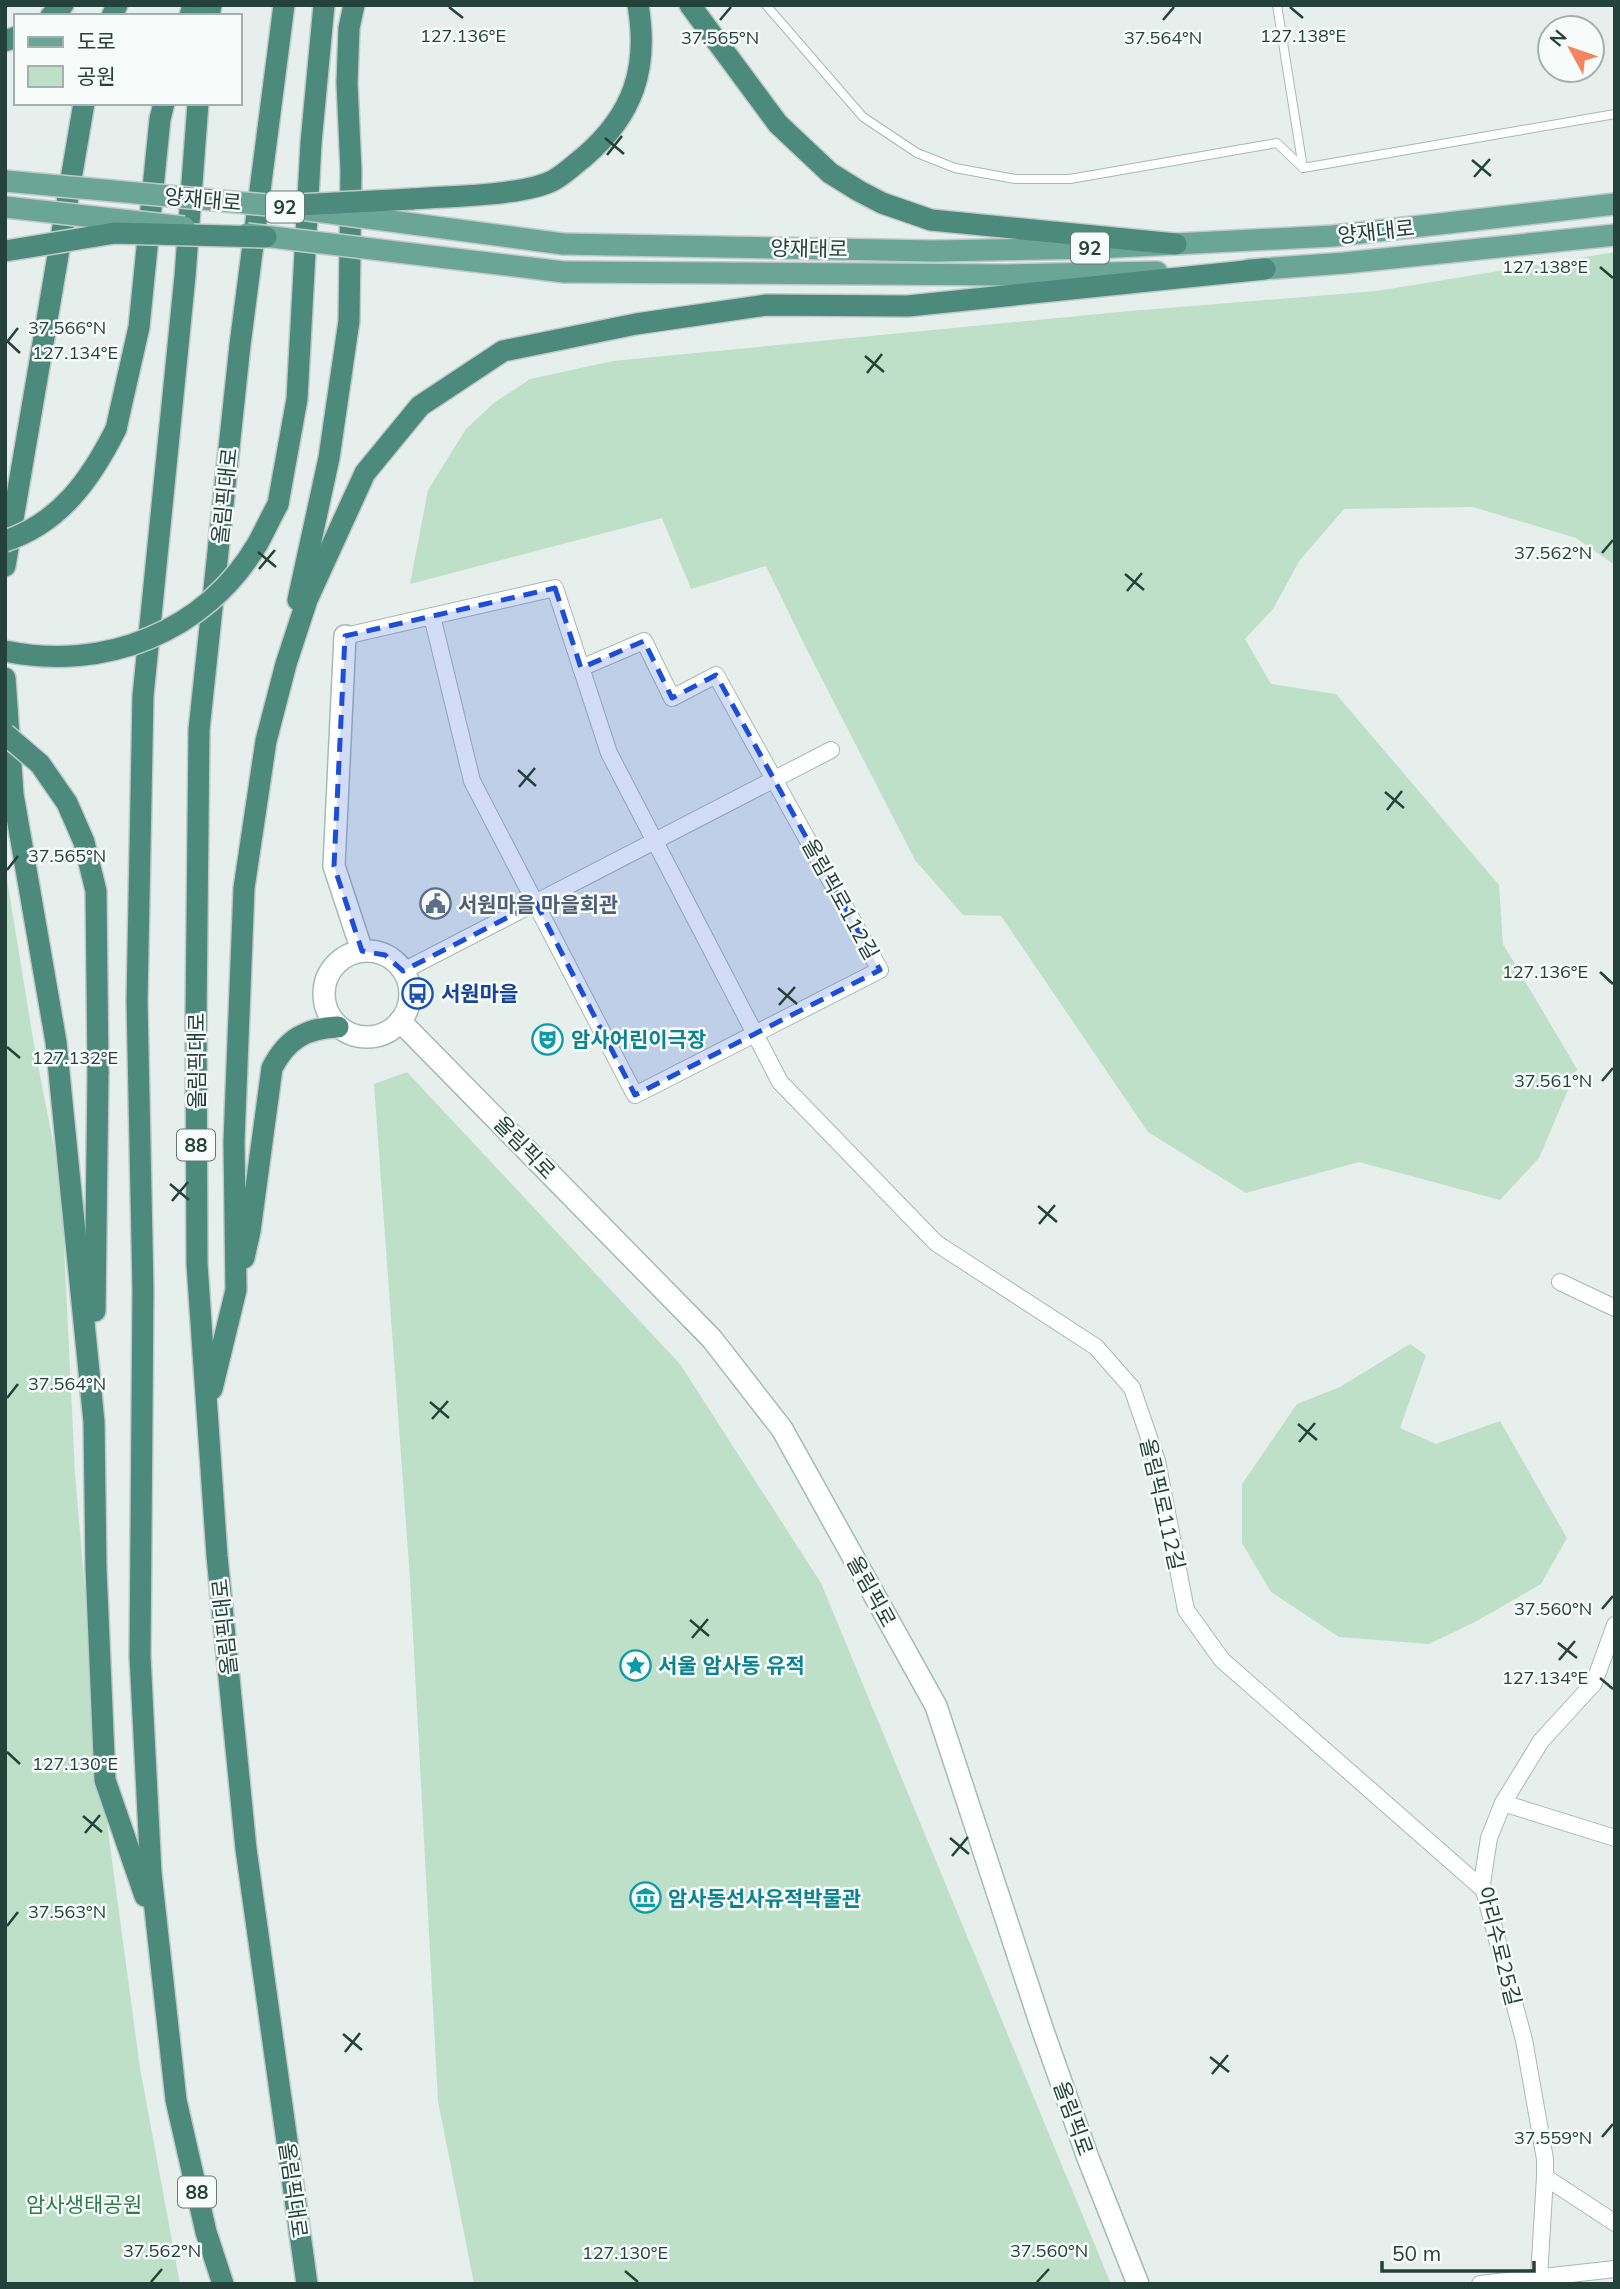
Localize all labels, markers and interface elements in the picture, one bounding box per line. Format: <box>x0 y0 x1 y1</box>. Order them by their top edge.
legend <box>14 14 242 105</box>
north arrow <box>1536 14 1606 84</box>
text: 127.136°E <box>420 24 506 47</box>
text: 127.138°E <box>1260 24 1346 47</box>
text: N <box>1544 25 1572 51</box>
text: 37.565°N <box>681 26 759 49</box>
text: 37.564°N <box>1124 26 1202 49</box>
text: 도로 <box>77 28 116 54</box>
text: 공원 <box>77 63 116 89</box>
street label: 양재대로 <box>163 183 243 215</box>
road number: 92 <box>266 192 304 223</box>
street label: 양재대로 <box>1336 214 1416 248</box>
road number: 92 <box>1071 232 1109 264</box>
street label: 양재대로 <box>770 234 848 262</box>
text: 127.138°E <box>1502 255 1588 278</box>
text: 37.566°N <box>28 316 106 339</box>
text: 127.134°E <box>32 341 118 364</box>
street label: 올림픽대로 <box>206 447 242 545</box>
text: 37.562°N <box>1514 541 1592 564</box>
street label: 올림픽로112길 <box>797 834 885 964</box>
text: 37.565°N <box>28 844 106 867</box>
public building icon: 서원마을 마을회관 <box>418 887 452 921</box>
place label: 서원마을 마을회관 <box>458 891 618 917</box>
text: 127.136°E <box>1502 960 1588 983</box>
bus stop icon: 서원마을 <box>401 976 435 1010</box>
place label: 서원마을 <box>441 980 518 1006</box>
street label: 올림픽대로 <box>183 1013 209 1109</box>
theatre icon: 암사어린이극장 <box>531 1022 565 1056</box>
place label: 암사어린이극장 <box>571 1026 706 1052</box>
text: 127.132°E <box>32 1046 118 1069</box>
text: 37.561°N <box>1514 1069 1592 1092</box>
street label: 올림픽로 <box>489 1110 561 1184</box>
road number: 88 <box>177 1130 215 1161</box>
text: 37.564°N <box>28 1372 106 1395</box>
street label: 올림픽로112길 <box>1135 1436 1191 1572</box>
street label: 올림픽로 <box>842 1551 902 1631</box>
street label: 올림픽대로 <box>206 1578 242 1676</box>
text: 37.560°N <box>1514 1597 1592 1620</box>
place icon: 서울 암사동 유적 <box>618 1648 652 1682</box>
place label: 서울 암사동 유적 <box>658 1652 805 1678</box>
text: 127.134°E <box>1502 1666 1588 1689</box>
text: 127.130°E <box>32 1752 118 1775</box>
museum icon: 암사동선사유적박물관 <box>628 1881 662 1915</box>
street label: 아리수로25길 <box>1473 1884 1527 2008</box>
place label: 암사동선사유적박물관 <box>668 1885 861 1911</box>
text: 37.563°N <box>28 1900 106 1923</box>
street label: 올림픽로 <box>1049 2077 1099 2159</box>
text: 37.559°N <box>1514 2126 1592 2149</box>
street label: 올림픽대로 <box>274 2140 314 2240</box>
road number: 88 <box>178 2176 216 2208</box>
park label: 암사생태공원 <box>26 2191 142 2217</box>
scale bar <box>1382 2230 1534 2274</box>
text: 37.562°N <box>123 2239 201 2262</box>
text: 37.560°N <box>1010 2239 1088 2262</box>
text: 50 m <box>1392 2240 1441 2266</box>
text: 127.130°E <box>582 2241 668 2264</box>

